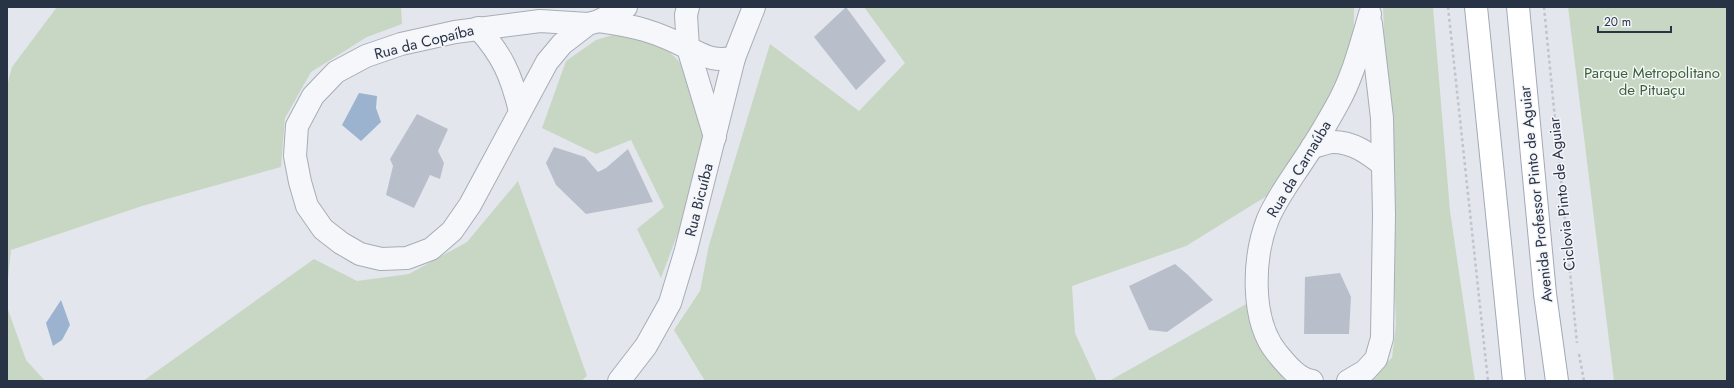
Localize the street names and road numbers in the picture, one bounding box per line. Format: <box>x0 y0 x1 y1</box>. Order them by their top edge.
street label: Rua da Copaíba <box>372 19 476 65</box>
street label: Avenida Professor Pinto de Aguiar <box>1514 84 1558 304</box>
street label: Ciclovia Pinto de Aguiar <box>1543 115 1581 272</box>
street label: Rua da Carnaúba <box>1261 116 1337 222</box>
street label: Rua Bicuíba <box>679 161 719 239</box>

